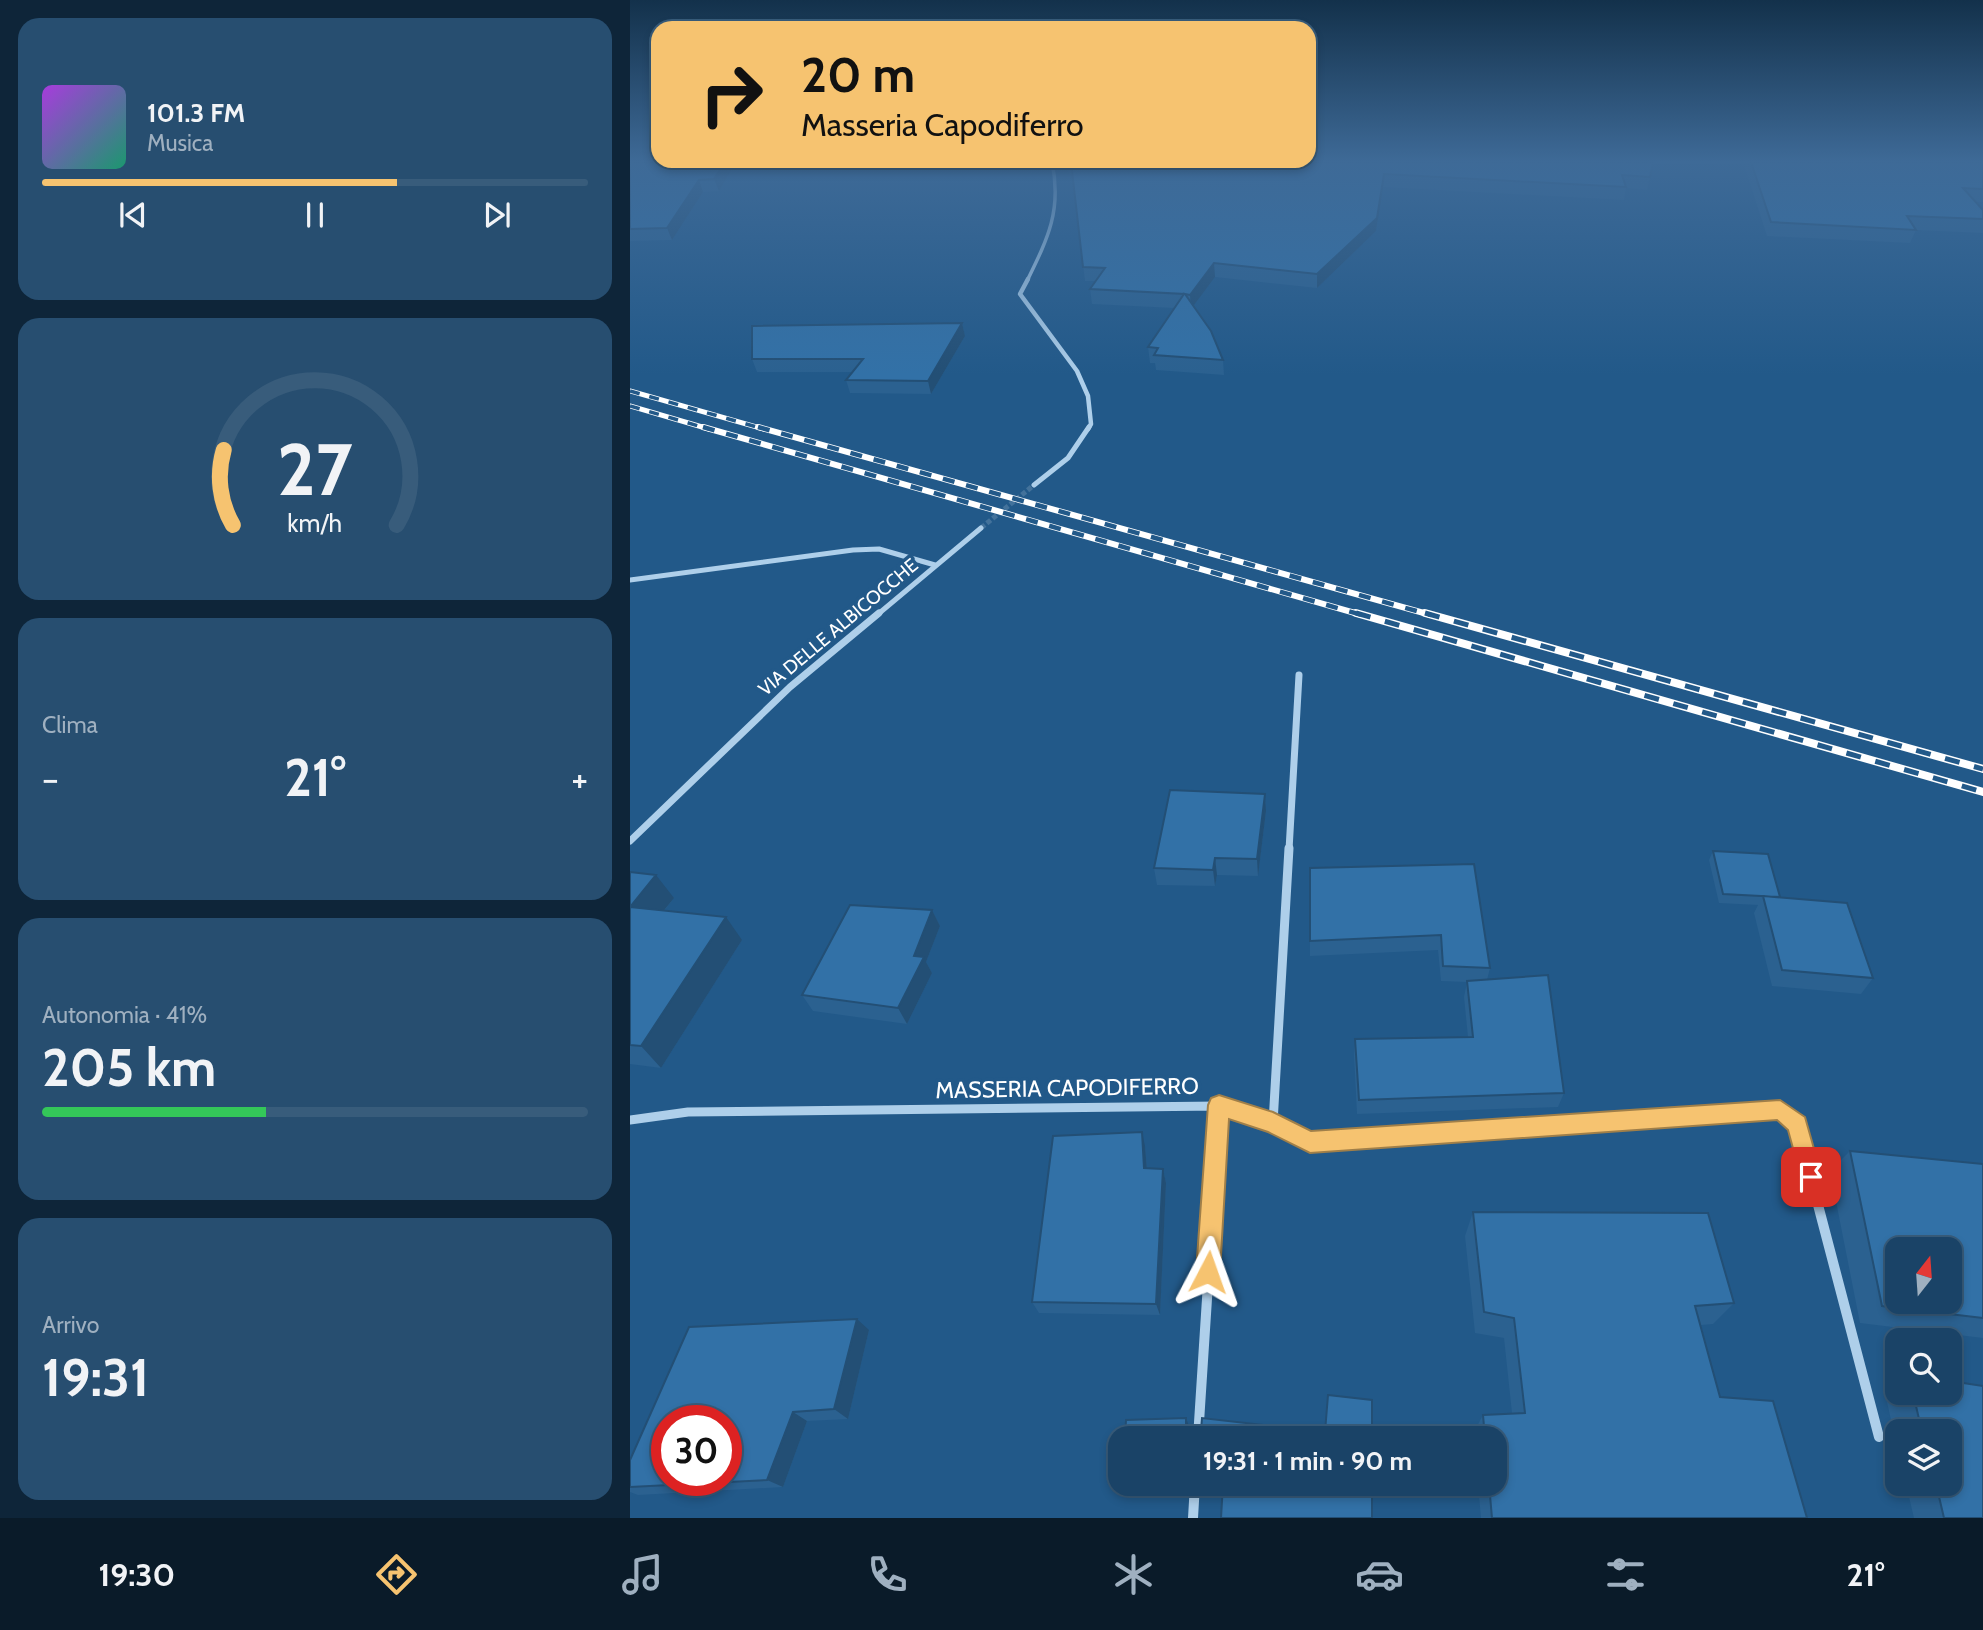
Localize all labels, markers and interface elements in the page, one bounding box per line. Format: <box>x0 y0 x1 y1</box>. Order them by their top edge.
text: 20 m <box>801 45 915 104</box>
icon: right <box>686 49 777 140</box>
text: 101.3 FM <box>147 97 245 129</box>
text: Masseria Capodiferro <box>801 105 1084 144</box>
text: Musica <box>147 129 213 157</box>
icon: previous <box>114 196 152 234</box>
icon: pause <box>296 196 334 234</box>
icon: next <box>478 196 516 234</box>
text: 27 <box>277 425 353 513</box>
text: km/h <box>288 508 342 538</box>
street label: VIA DELLE ALBICOCCHE <box>754 554 922 700</box>
text: Clima <box>42 711 98 739</box>
text: 21° <box>284 746 346 809</box>
text: − <box>42 755 59 802</box>
text: + <box>571 755 588 802</box>
text: Autonomia · 41% <box>42 1001 207 1029</box>
text: 205 km <box>42 1036 216 1099</box>
street label: MASSERIA CAPODIFERRO <box>935 1072 1199 1104</box>
pin <box>1781 1147 1841 1207</box>
icon: arrive <box>1792 1158 1830 1196</box>
position arrow <box>1171 1235 1245 1309</box>
north arrow <box>1885 1237 1962 1314</box>
map controls <box>1885 1237 1962 1496</box>
text: Arrivo <box>42 1311 99 1339</box>
button: search <box>1885 1328 1962 1405</box>
text: 19:31 <box>42 1346 149 1409</box>
speed limit sign: 30 <box>651 1405 742 1496</box>
button: layers <box>1885 1419 1962 1496</box>
text: 19:31 · 1 min · 90 m <box>1203 1445 1412 1477</box>
icon: directions <box>372 1550 421 1599</box>
icon: music <box>618 1550 667 1599</box>
icon: phone <box>863 1550 912 1599</box>
icon: climate <box>1109 1550 1158 1599</box>
icon: car <box>1355 1550 1404 1599</box>
icon: filters <box>1601 1550 1650 1599</box>
text: 19:30 <box>98 1555 175 1594</box>
text: 21° <box>1847 1555 1885 1594</box>

